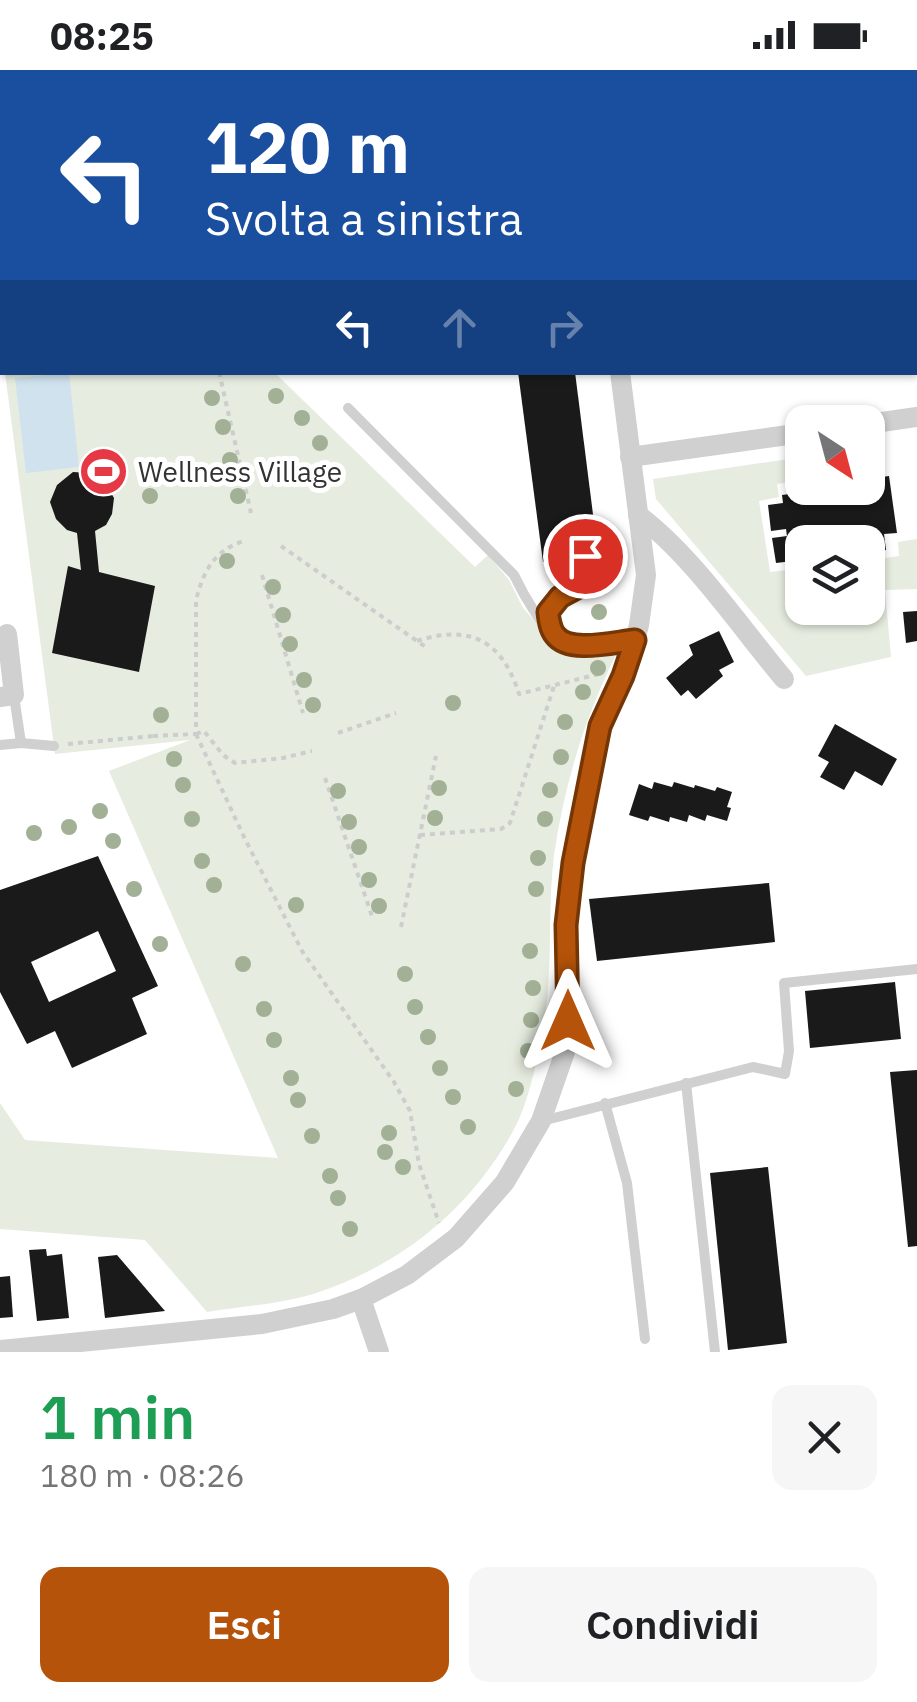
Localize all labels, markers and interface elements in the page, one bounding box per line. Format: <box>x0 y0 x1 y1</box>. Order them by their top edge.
text: 08:25 <box>50 11 154 60</box>
text: 120 m <box>205 101 410 192</box>
icon: left <box>40 110 170 240</box>
text: Svolta a sinistra <box>205 189 523 247</box>
icon: left <box>327 300 382 355</box>
icon: ahead <box>432 300 487 355</box>
icon: right <box>537 300 592 355</box>
north arrow <box>785 405 885 505</box>
map controls <box>785 405 885 625</box>
sports icon: Wellness Village <box>77 445 129 497</box>
place label: Wellness Village <box>138 453 342 490</box>
pin <box>543 514 628 599</box>
button: layers <box>785 525 885 625</box>
icon: arrive <box>558 529 613 584</box>
position arrow <box>516 969 620 1073</box>
text: 1 min <box>40 1377 195 1456</box>
button: close <box>772 1385 877 1490</box>
text: 180 m · 08:26 <box>40 1454 245 1496</box>
button: Esci <box>40 1567 449 1682</box>
button: Condividi <box>469 1567 877 1682</box>

